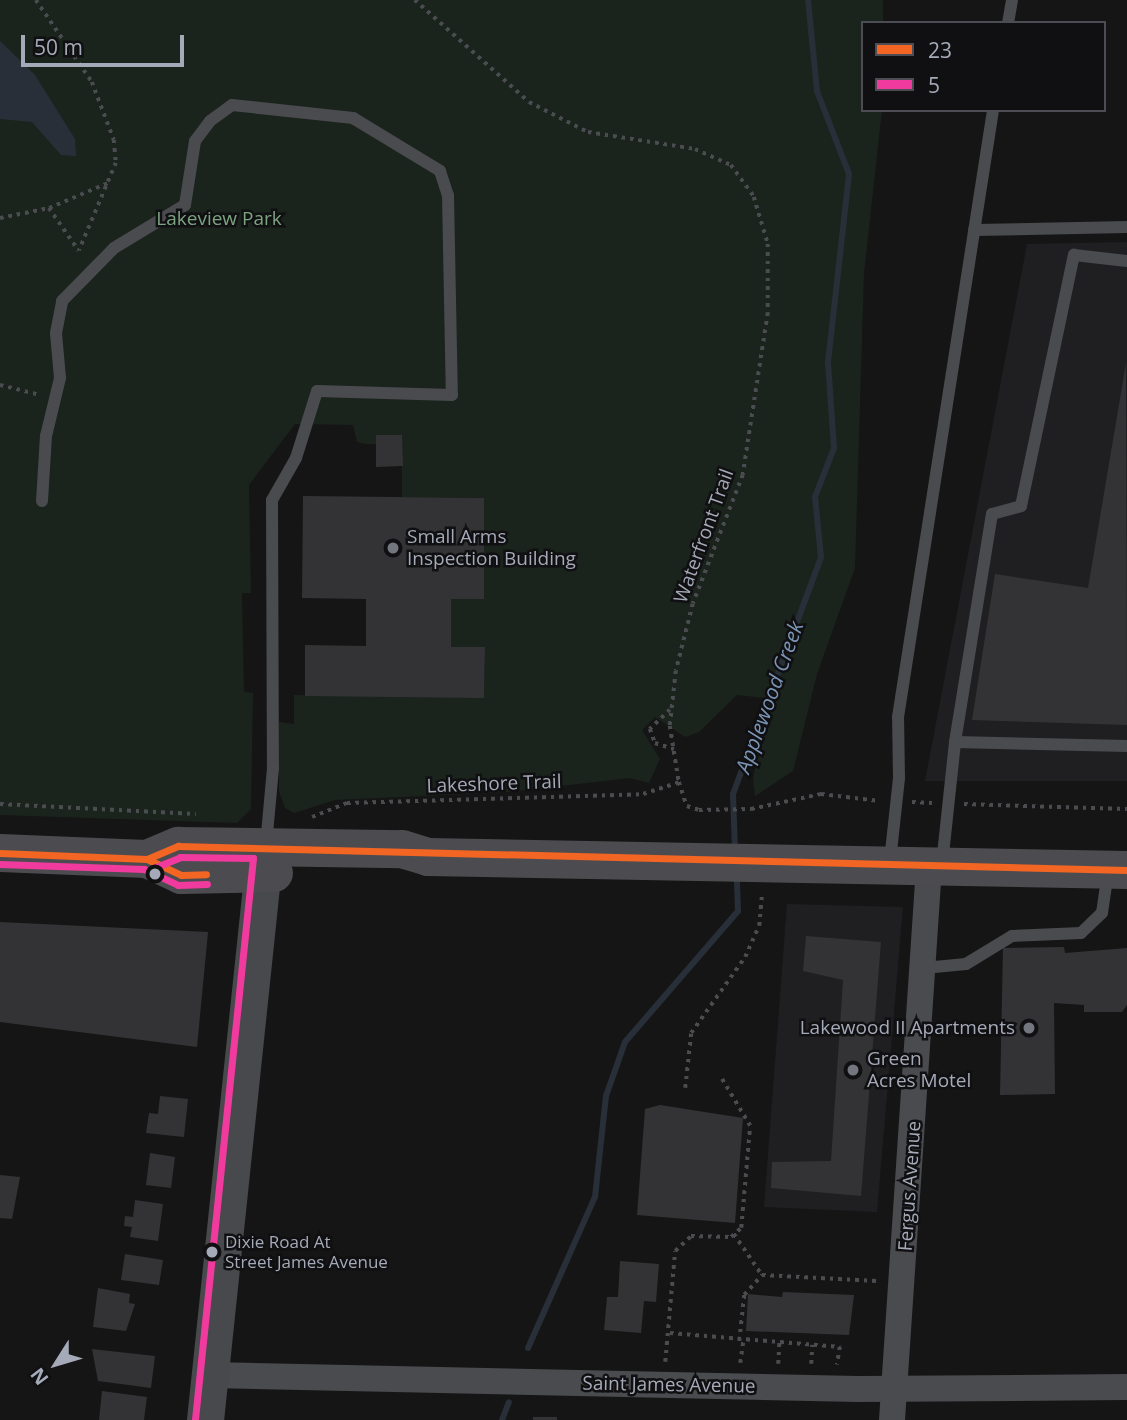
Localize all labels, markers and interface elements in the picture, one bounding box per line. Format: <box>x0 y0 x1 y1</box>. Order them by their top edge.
scale bar <box>24 21 187 65</box>
legend <box>861 21 1106 112</box>
text: 50 m <box>34 33 83 61</box>
text: 23 <box>928 36 952 64</box>
text: 5 <box>928 71 940 99</box>
park label: Lakeview Park <box>156 208 282 230</box>
street label: Waterfront Trail <box>669 466 739 606</box>
place label: Small Arms Inspection Building <box>407 526 576 570</box>
marker: Small Arms Inspection Building <box>385 540 401 556</box>
water label: Applewood Creek <box>730 618 808 776</box>
street label: Lakeshore Trail <box>426 770 562 798</box>
unlabelled marker <box>148 867 162 881</box>
place label: Lakewood II Apartments <box>800 1017 1015 1039</box>
marker: Lakewood II Apartments <box>1021 1020 1037 1036</box>
place label: Green Acres Motel <box>867 1048 971 1092</box>
marker: Green Acres Motel <box>845 1062 861 1078</box>
street label: Fergus Avenue <box>894 1120 926 1252</box>
place label: Dixie Road At Street James Avenue <box>225 1232 388 1272</box>
marker: Dixie Road At Street James Avenue <box>205 1245 219 1259</box>
north arrow <box>21 1329 91 1399</box>
text: N <box>24 1363 54 1391</box>
street label: Saint James Avenue <box>582 1372 756 1398</box>

